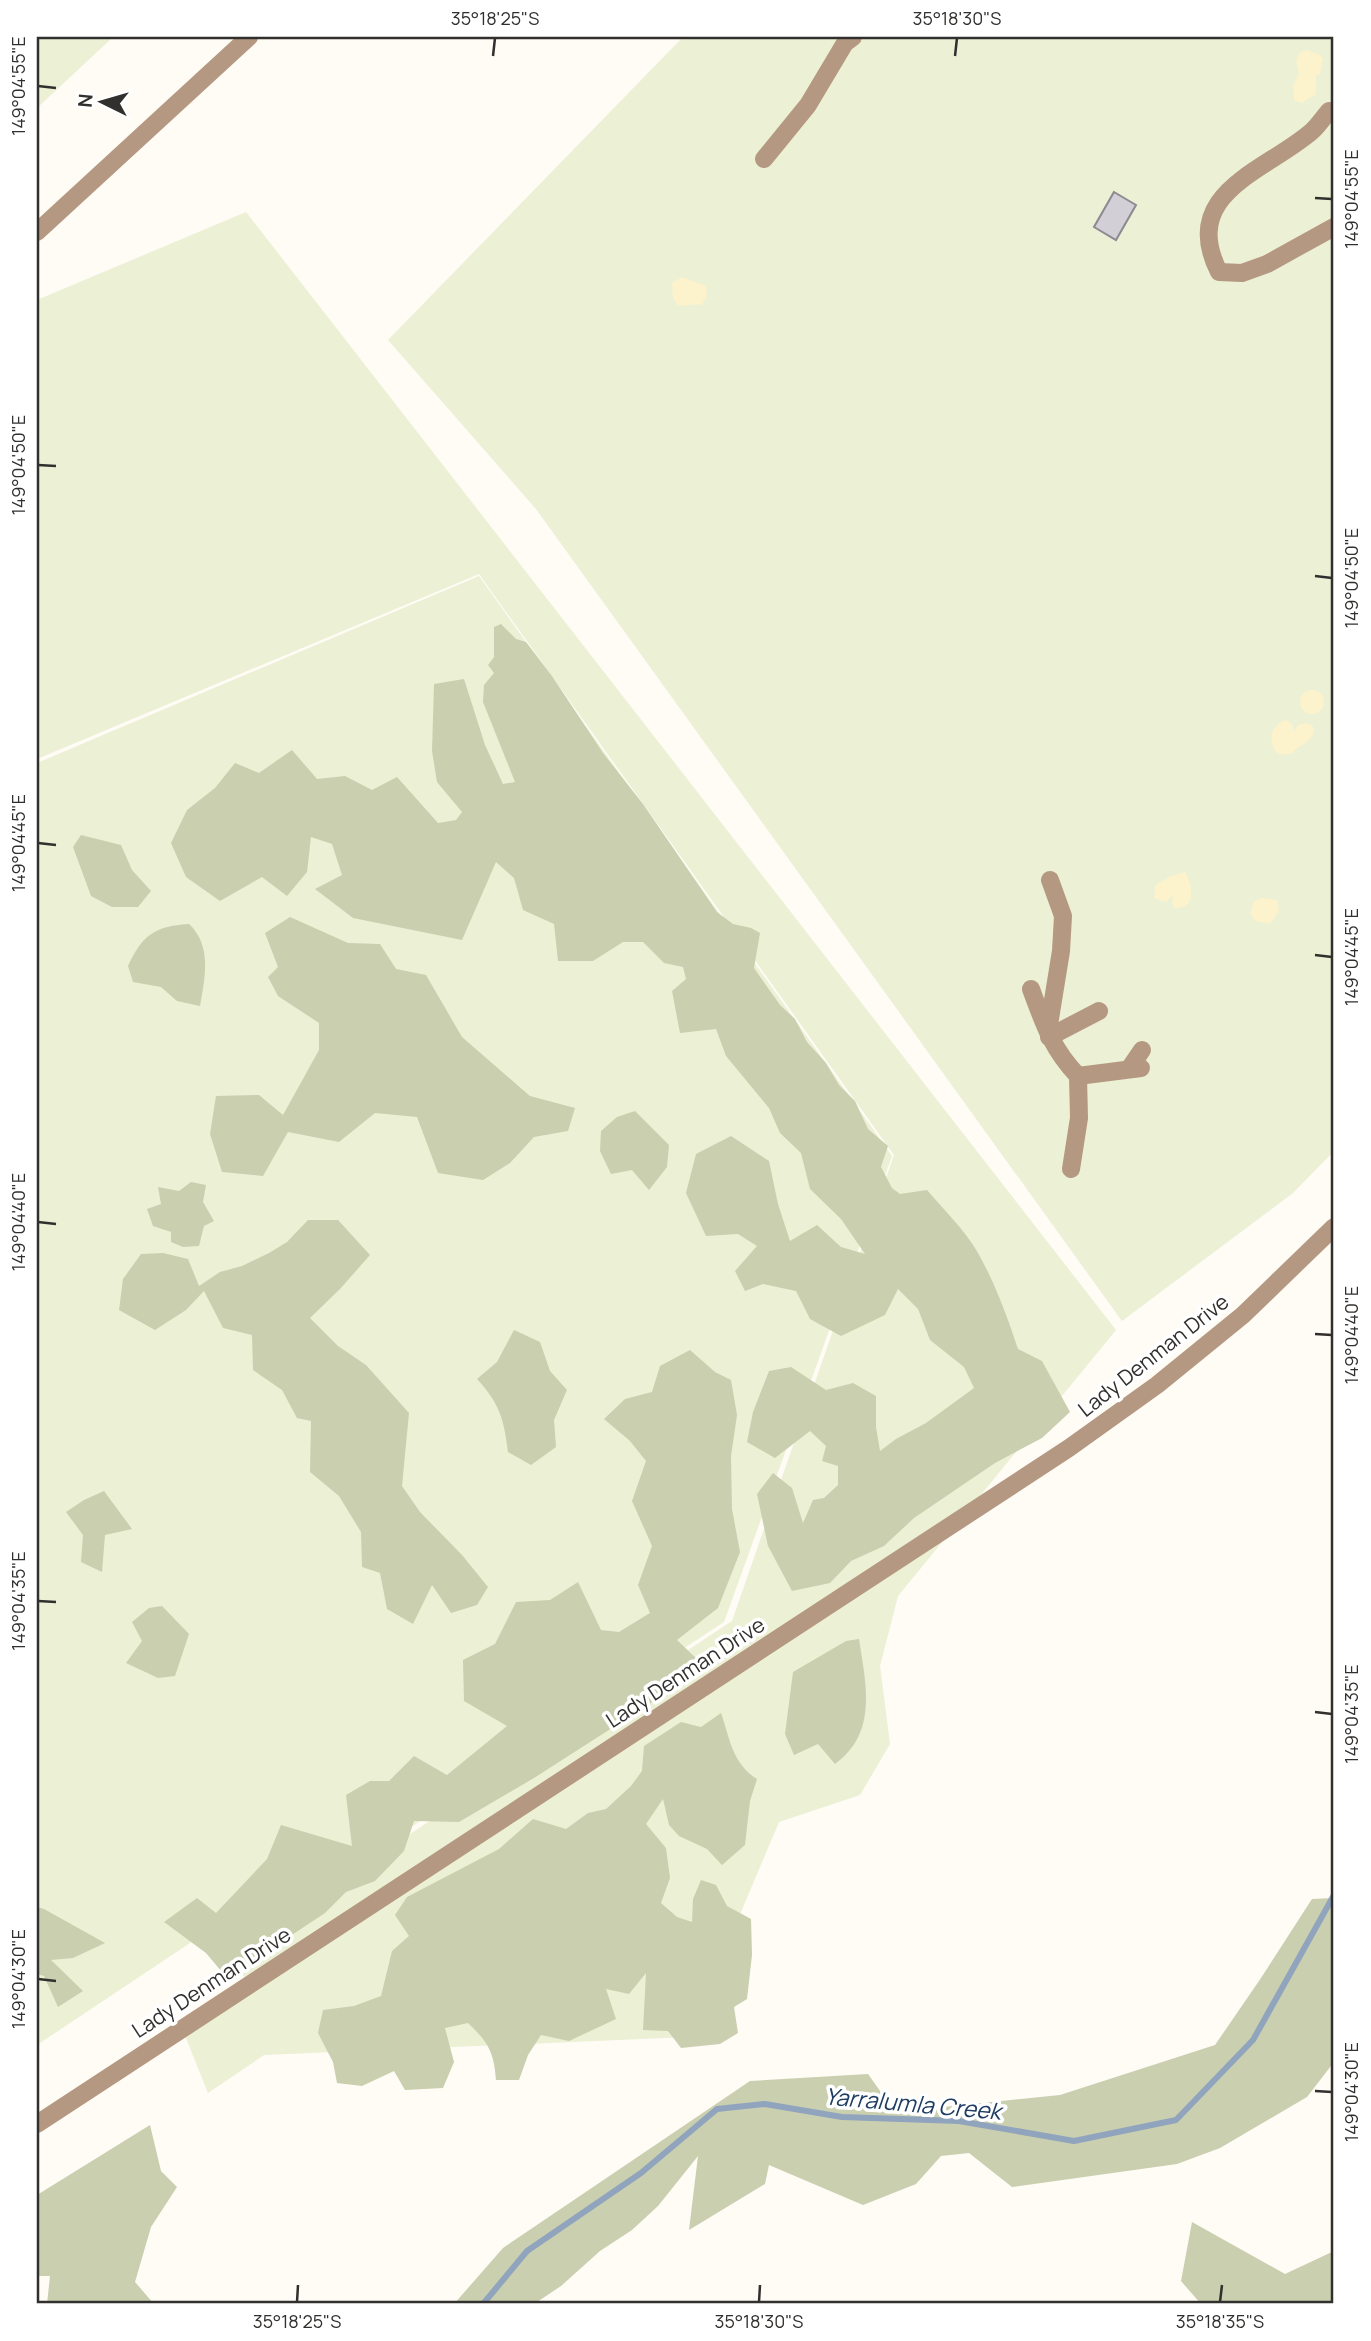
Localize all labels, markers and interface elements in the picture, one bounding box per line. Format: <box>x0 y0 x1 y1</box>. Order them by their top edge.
text: 35°18'25"S <box>451 6 539 30</box>
text: 35°18'30"S <box>913 6 1001 30</box>
text: 149°04'55"E <box>6 36 30 136</box>
north arrow <box>66 66 136 136</box>
text: N <box>72 93 99 108</box>
text: 149°04'55"E <box>1339 149 1363 249</box>
text: 149°04'50"E <box>6 415 30 515</box>
text: 149°04'50"E <box>1339 528 1363 628</box>
text: 149°04'45"E <box>6 794 30 892</box>
text: 149°04'45"E <box>1339 908 1363 1006</box>
text: 149°04'40"E <box>6 1173 30 1271</box>
text: 149°04'40"E <box>1339 1286 1363 1384</box>
street label: Lady Denman Drive <box>1072 1287 1234 1423</box>
text: 149°04'35"E <box>6 1551 30 1651</box>
street label: Lady Denman Drive <box>600 1610 770 1734</box>
text: 149°04'35"E <box>1339 1664 1363 1764</box>
street label: Lady Denman Drive <box>126 1920 296 2044</box>
text: 149°04'30"E <box>6 1929 30 2029</box>
text: 149°04'30"E <box>1339 2042 1363 2142</box>
water label: Yarralumla Creek <box>824 2079 1006 2127</box>
text: 35°18'25"S <box>253 2309 341 2333</box>
text: 35°18'30"S <box>715 2309 803 2333</box>
text: 35°18'35"S <box>1176 2309 1264 2333</box>

